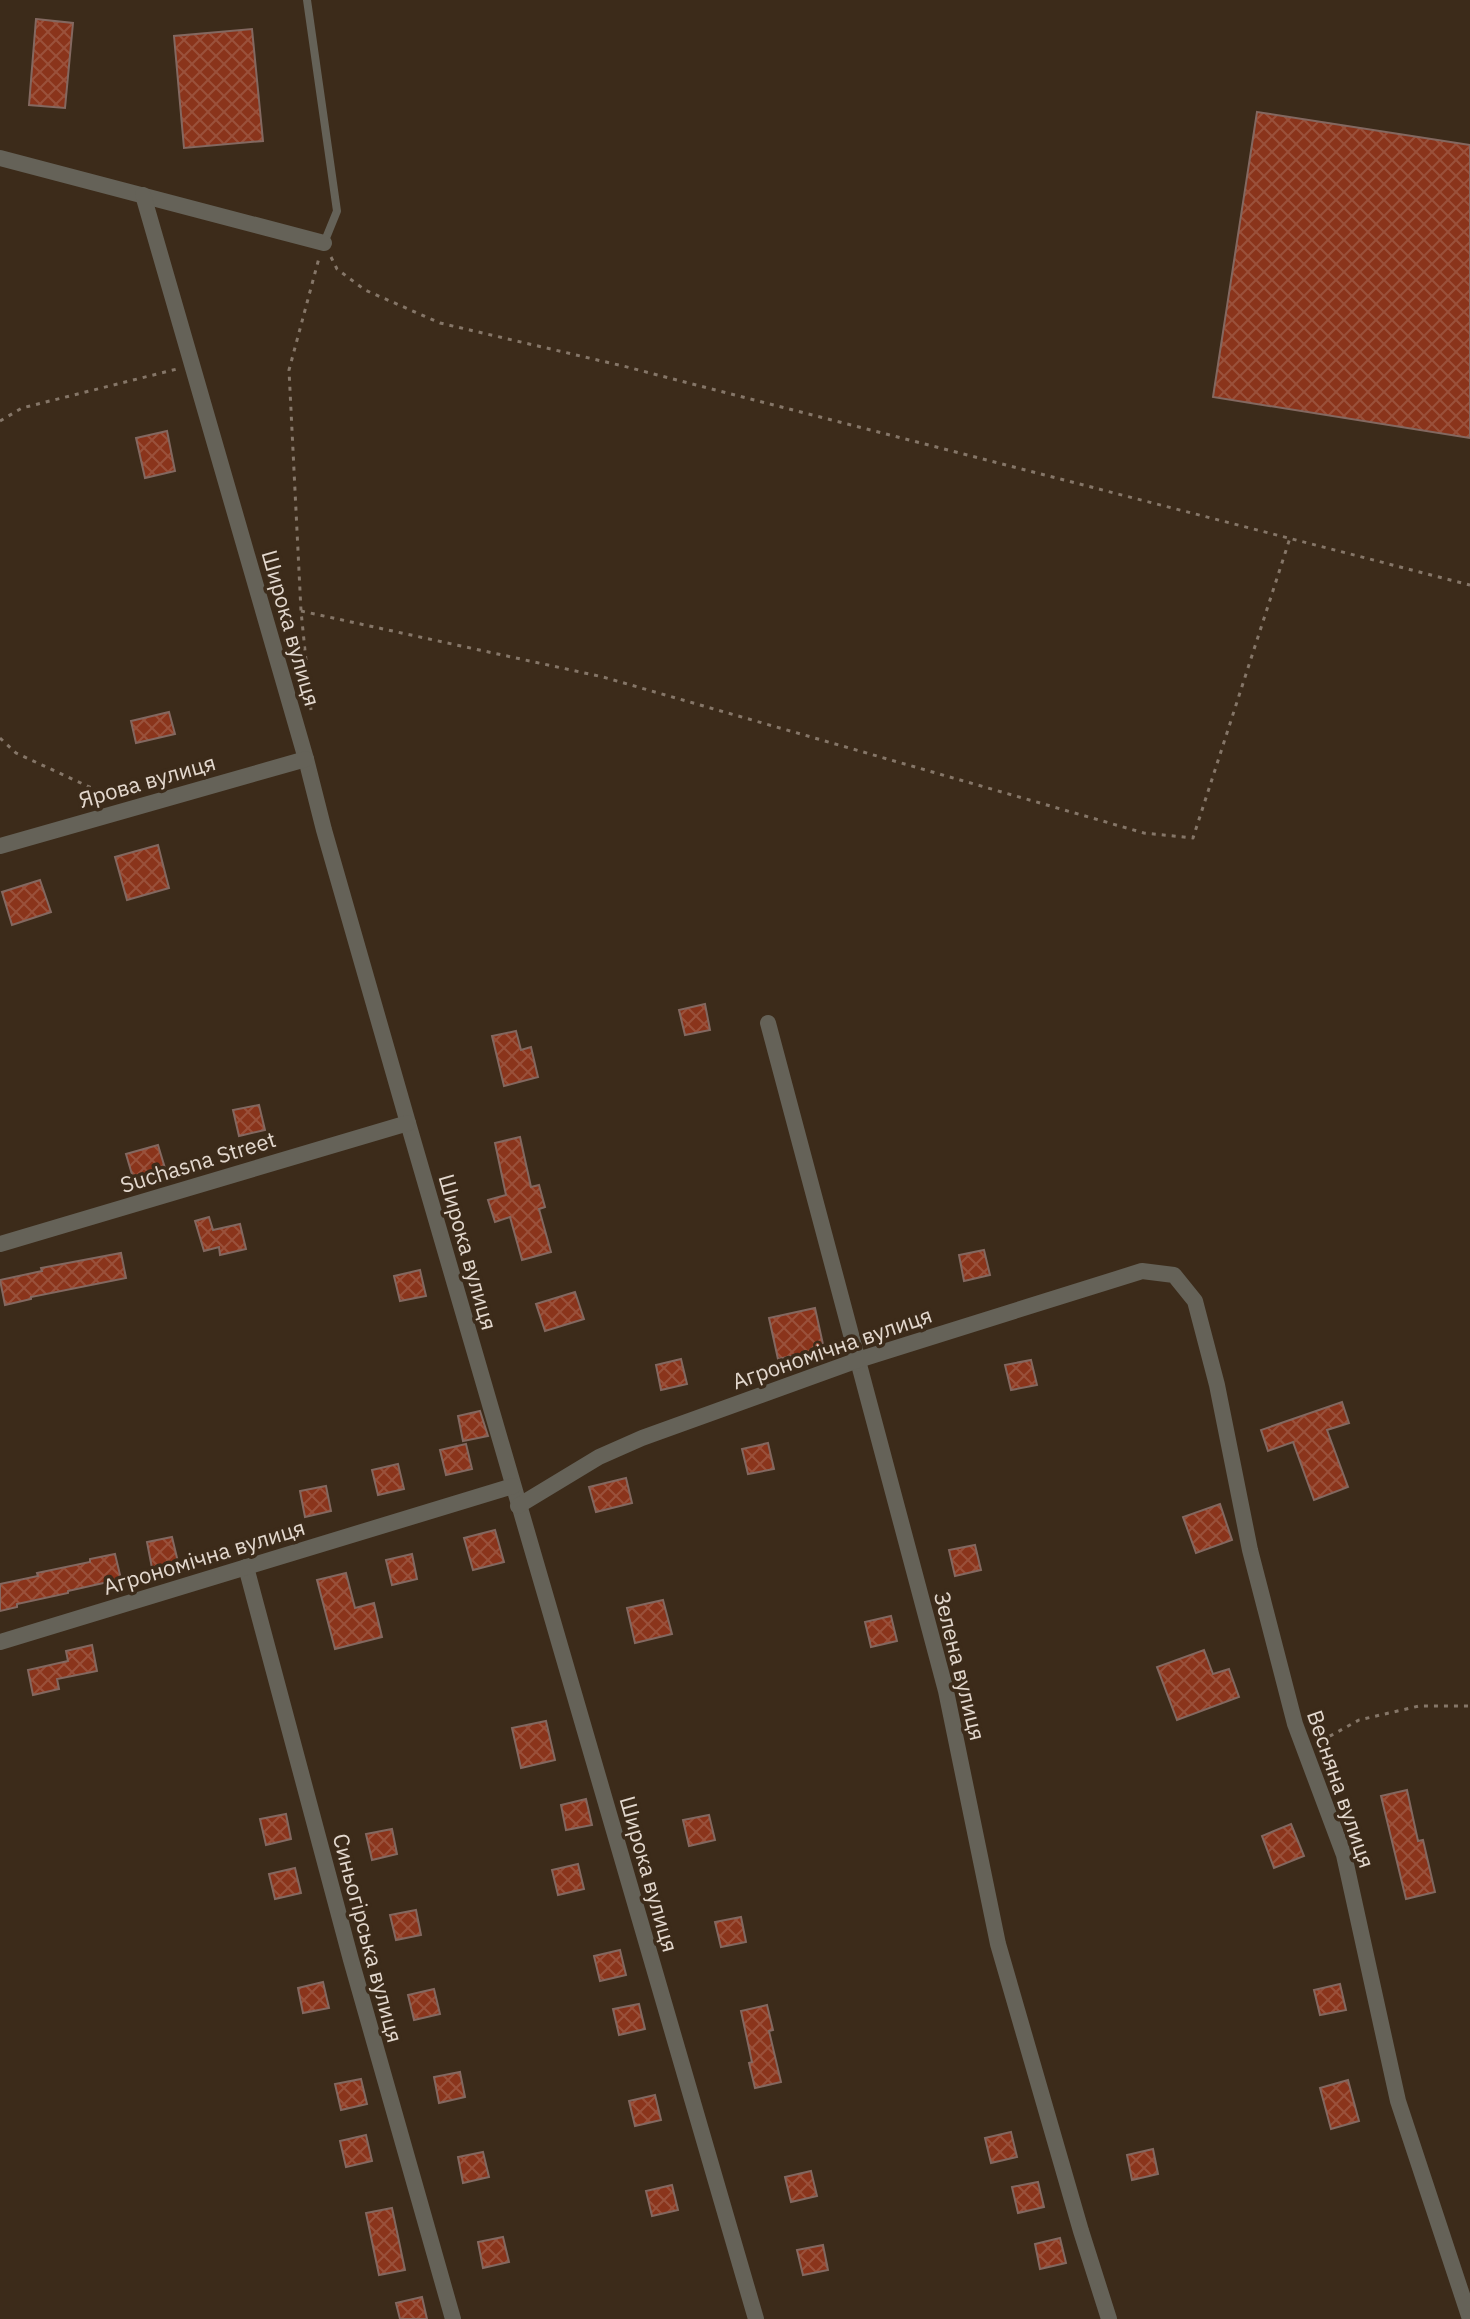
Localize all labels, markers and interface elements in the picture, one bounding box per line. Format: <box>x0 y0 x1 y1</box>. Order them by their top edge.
street label: Широка вулиця <box>255 547 328 709</box>
street label: Ярова вулиця <box>75 747 219 814</box>
street label: Suchasna Street <box>117 1124 279 1199</box>
street label: Широка вулиця <box>432 1171 505 1333</box>
street label: Агрономічна вулиця <box>728 1300 936 1395</box>
street label: Агрономічна вулиця <box>99 1512 308 1601</box>
street label: Зелена вулиця <box>928 1588 993 1743</box>
street label: Весняна вулиця <box>1301 1706 1382 1872</box>
street label: Широка вулиця <box>613 1793 686 1955</box>
street label: Синьогірська вулиця <box>327 1830 410 2046</box>

